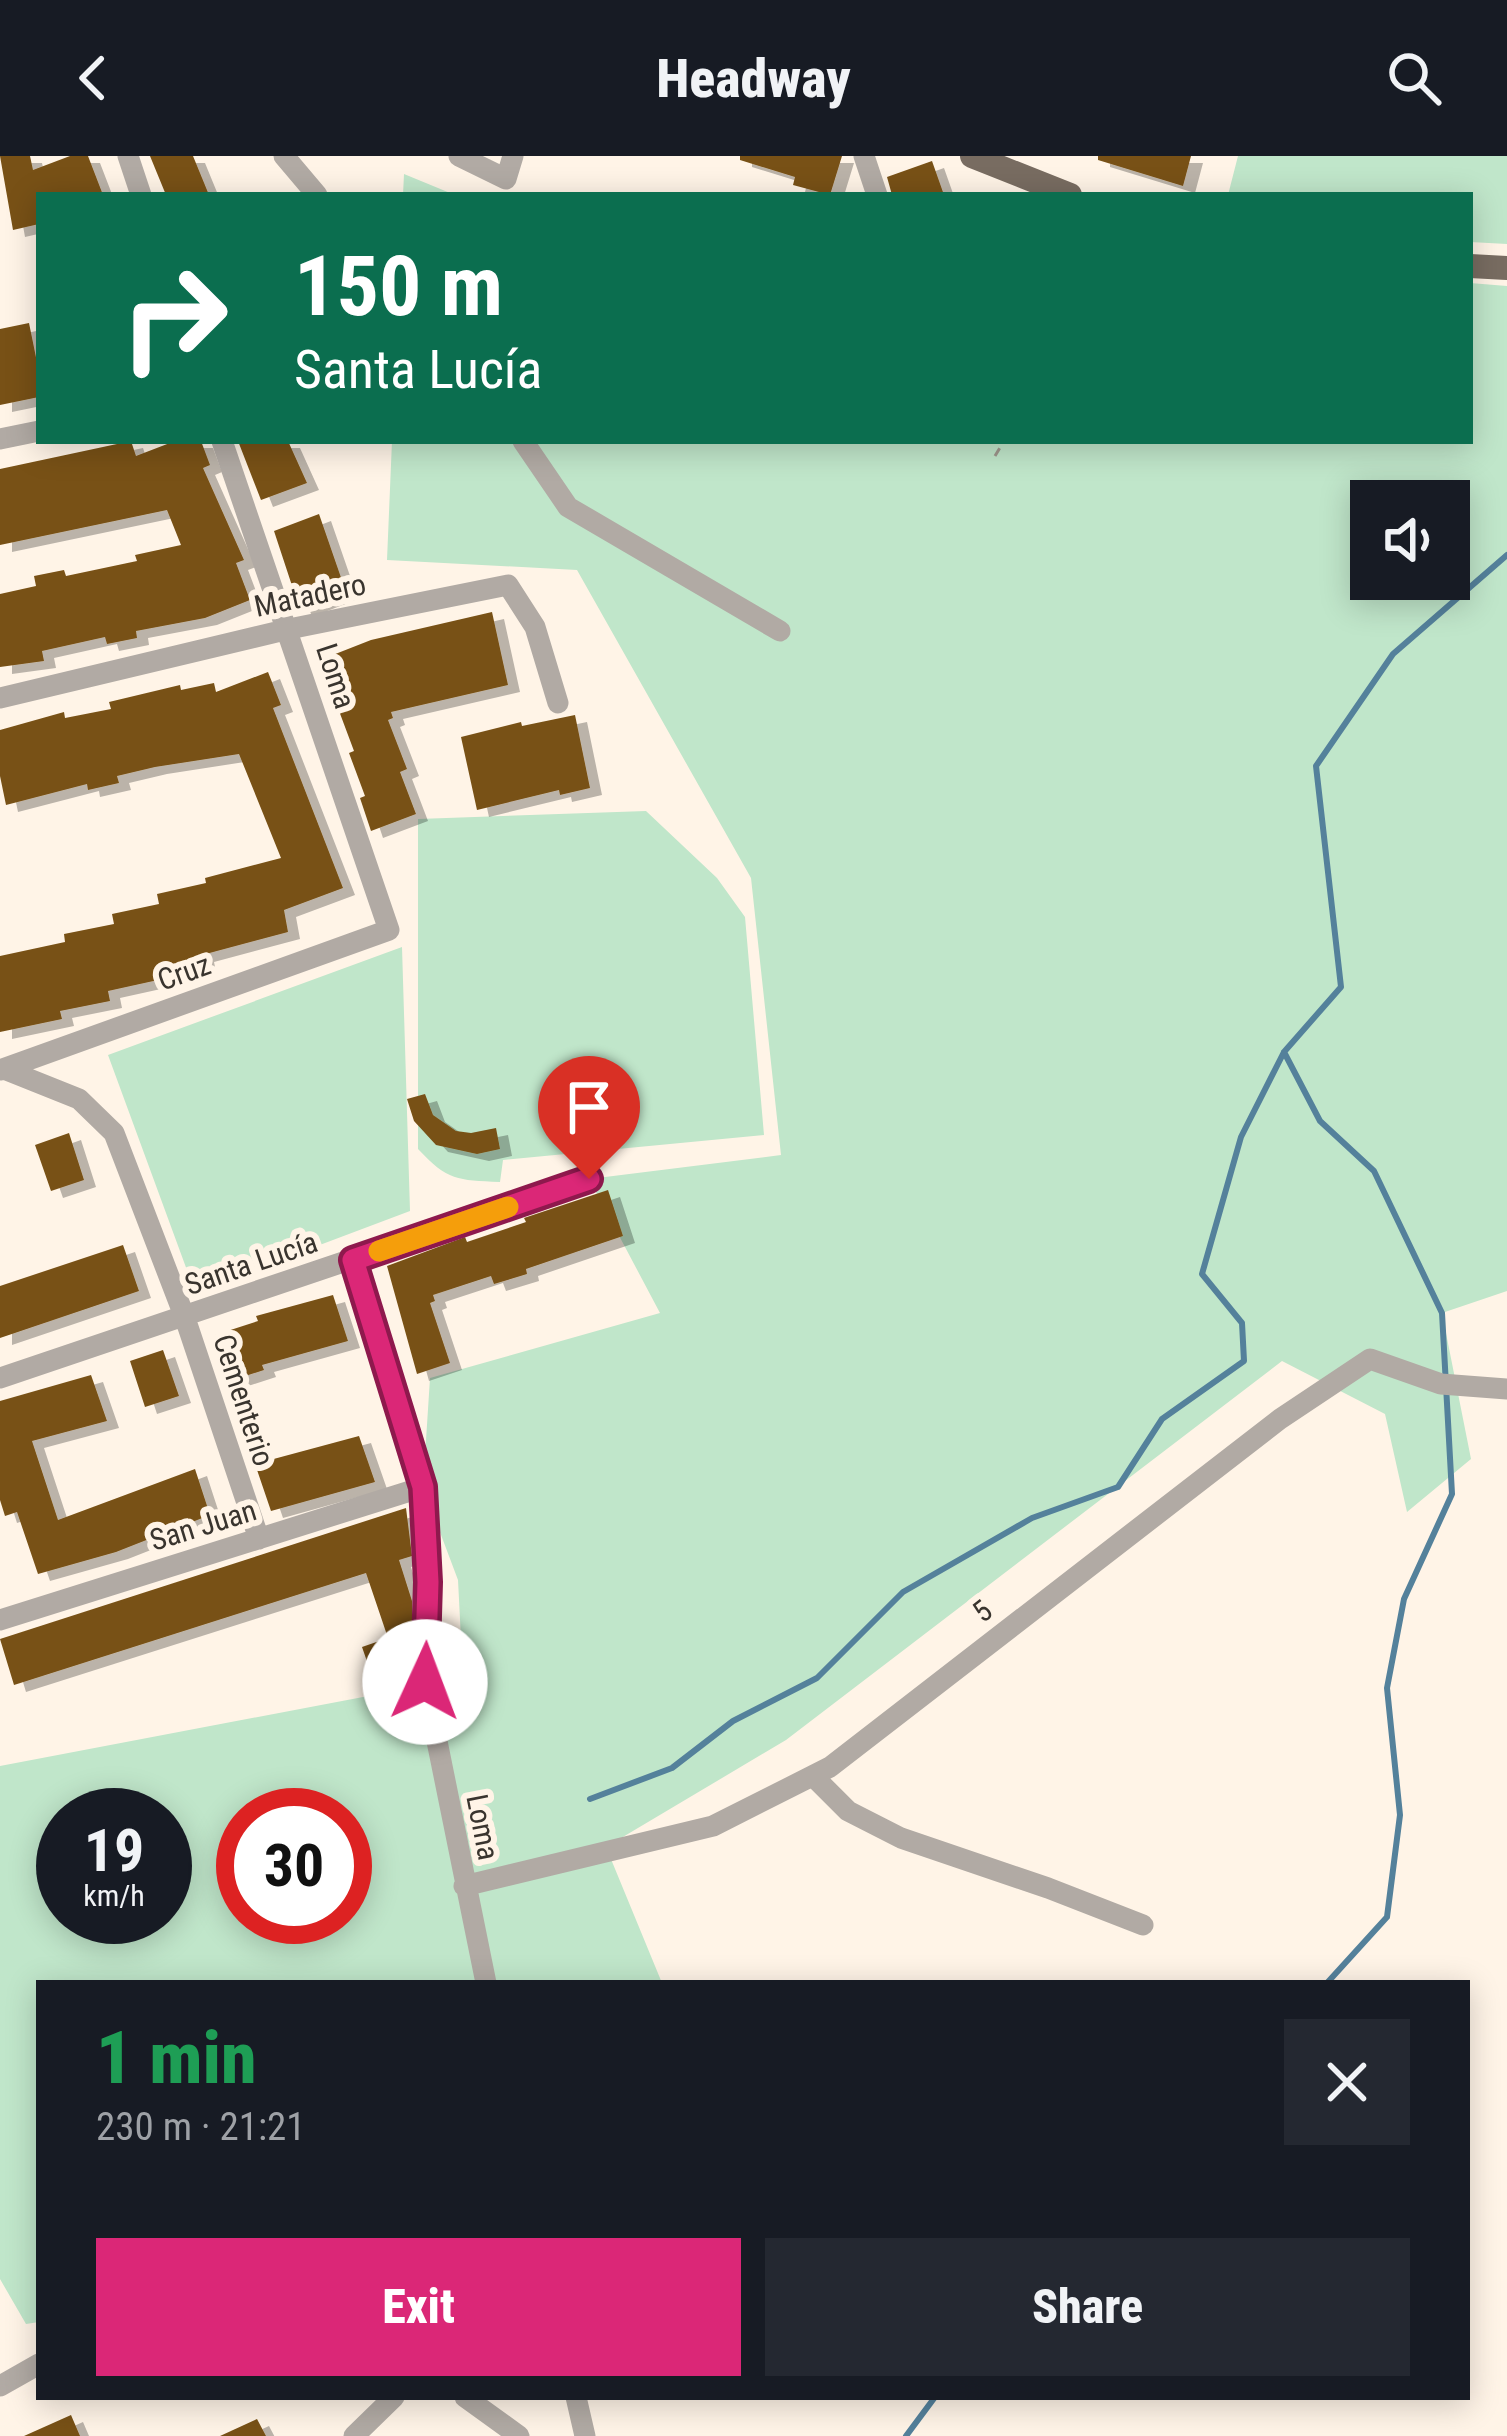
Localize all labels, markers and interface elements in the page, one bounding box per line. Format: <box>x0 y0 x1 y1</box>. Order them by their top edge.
icon: back <box>60 45 126 111</box>
icon: search <box>1381 45 1447 111</box>
text: Headway <box>656 47 851 110</box>
text: 150 m <box>294 237 503 336</box>
icon: right <box>96 240 252 396</box>
text: Santa Lucía <box>294 338 542 401</box>
map controls <box>1350 480 1470 600</box>
button: sound <box>1350 480 1470 600</box>
street label: Matadero <box>251 566 369 624</box>
street label: Loma <box>309 639 363 713</box>
street label: Cruz <box>153 946 215 998</box>
pin <box>538 1056 640 1179</box>
icon: arrive <box>556 1074 622 1140</box>
street label: Santa Lucía <box>180 1224 322 1302</box>
street label: Cementerio <box>206 1330 282 1470</box>
street label: San Juan <box>146 1492 260 1558</box>
street label: 5 <box>965 1593 999 1629</box>
position arrow <box>362 1619 488 1745</box>
speed limit sign: 30 <box>216 1788 372 1944</box>
street label: Loma <box>459 1791 507 1863</box>
text: 19 <box>84 1815 144 1886</box>
text: km/h <box>83 1878 145 1913</box>
text: 1 min <box>96 2016 257 2101</box>
button: close <box>1284 2019 1410 2145</box>
text: 230 m · 21:21 <box>96 2104 306 2150</box>
button: Exit <box>96 2238 741 2376</box>
button: Share <box>765 2238 1410 2376</box>

